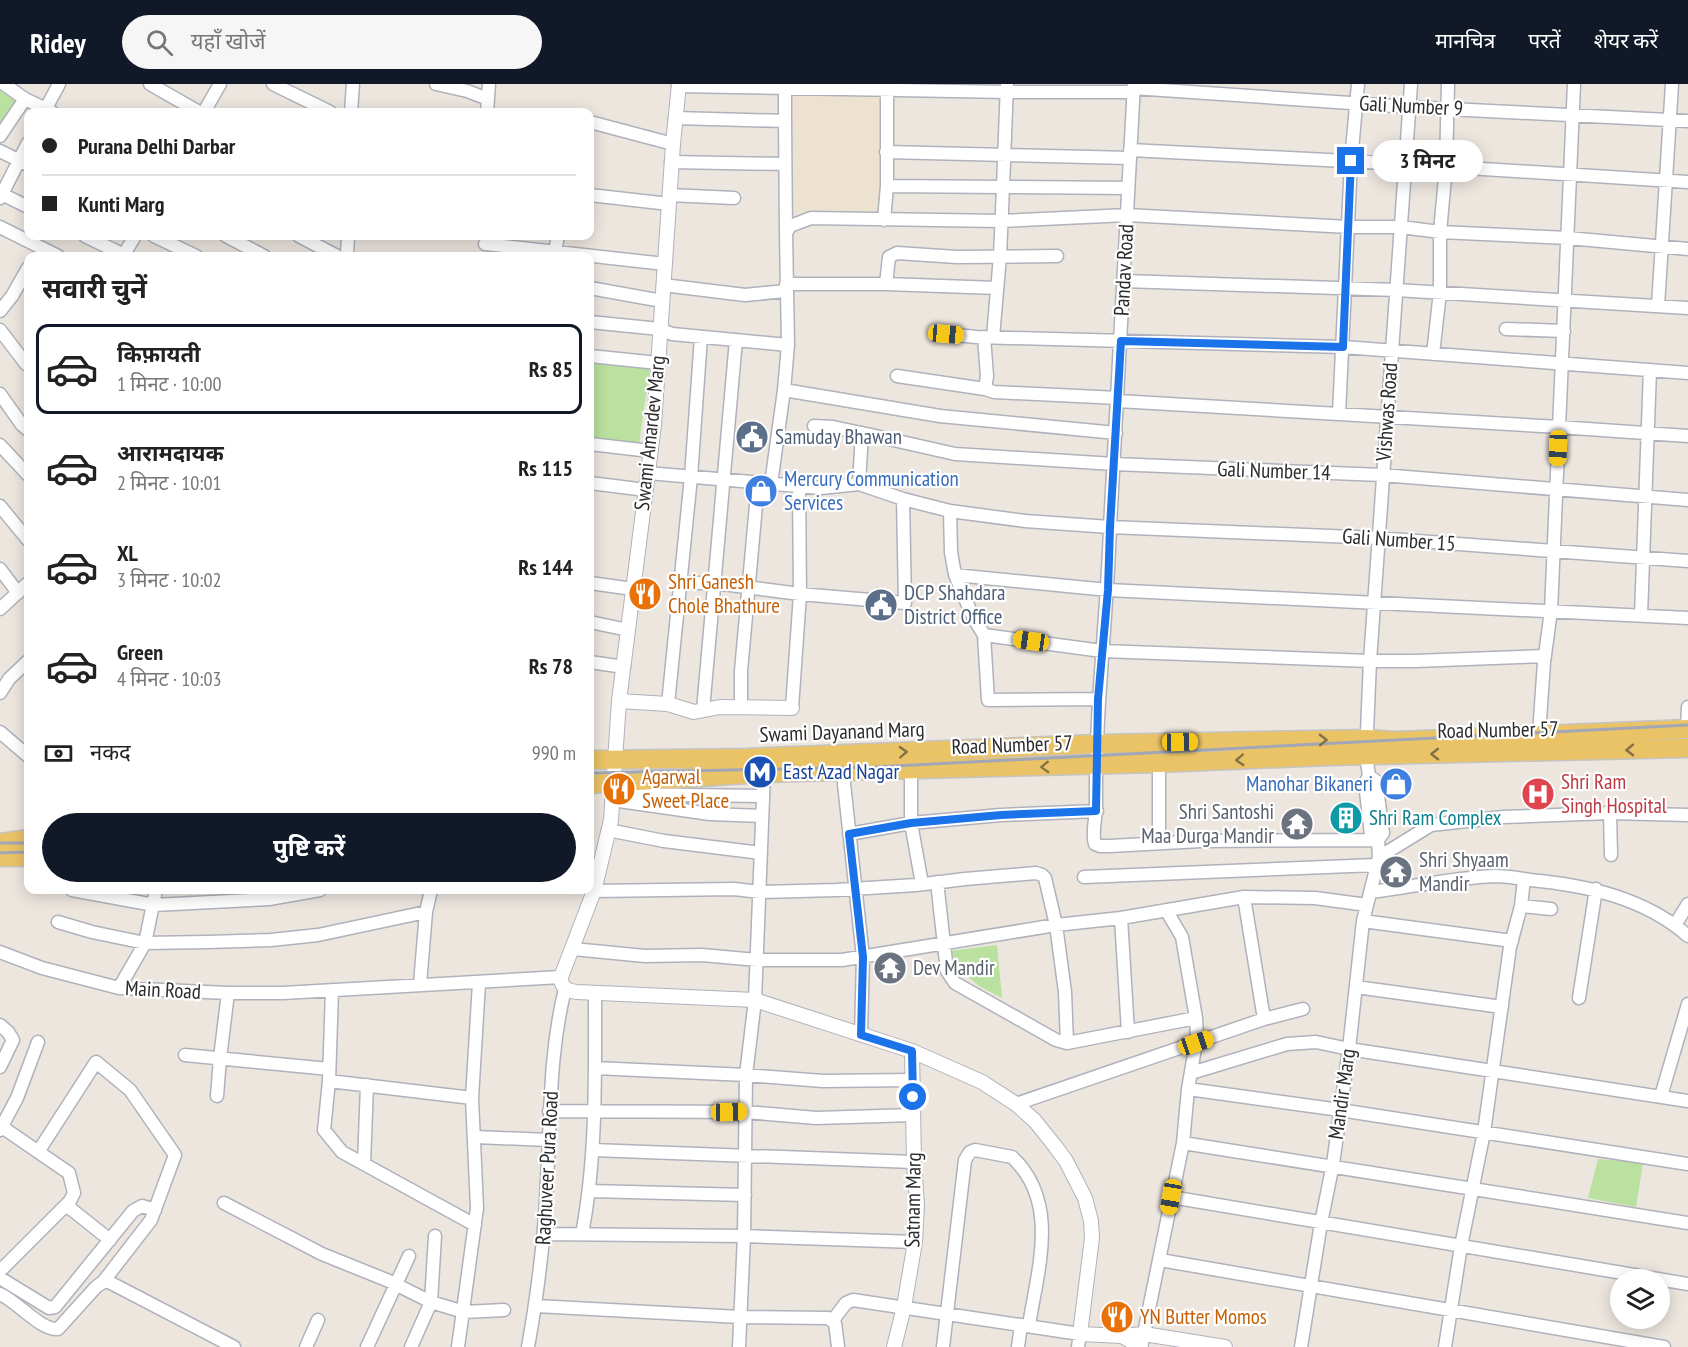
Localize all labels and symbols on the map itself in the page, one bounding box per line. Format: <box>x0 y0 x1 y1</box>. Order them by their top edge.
street label: Gali Number 9 <box>1358 89 1464 122</box>
callout: 3 मिनट <box>1372 140 1483 182</box>
route end <box>1337 147 1364 174</box>
street label: Pandav Road <box>1108 223 1139 317</box>
car <box>927 323 965 345</box>
street label: Swami Amardev Marg <box>628 354 671 512</box>
street label: Vishwas Road <box>1370 362 1403 463</box>
public building icon: Samuday Bhawan <box>734 419 770 455</box>
place label: Samuday Bhawan <box>775 423 902 450</box>
car <box>1548 430 1568 466</box>
street label: Gali Number 14 <box>1217 455 1332 486</box>
place label: Mercury Communication Services <box>784 465 959 516</box>
shop icon: Mercury Communication Services <box>743 473 779 509</box>
street label: Gali Number 15 <box>1341 522 1457 557</box>
place label: Shri Ganesh Chole Bhathure <box>668 568 780 619</box>
restaurant icon: Shri Ganesh Chole Bhathure <box>627 576 663 612</box>
place label: DCP Shahdara District Office <box>904 579 1005 630</box>
public building icon: DCP Shahdara District Office <box>863 587 899 623</box>
car <box>1012 630 1050 652</box>
street label: Swami Dayanand Marg <box>759 715 925 748</box>
street label: Road Number 57 <box>1437 715 1559 744</box>
street label: Road Number 57 <box>951 729 1073 760</box>
car <box>1162 733 1198 751</box>
one-way arrow <box>1319 734 1328 746</box>
one-way arrow <box>1625 743 1634 756</box>
one-way arrow <box>899 746 908 758</box>
one-way arrow <box>1430 747 1439 760</box>
one-way arrow <box>1235 753 1244 766</box>
metro station icon: East Azad Nagar <box>742 754 778 790</box>
place label: East Azad Nagar <box>783 758 899 785</box>
one-way arrow <box>1040 760 1049 773</box>
place label: Agarwal Sweet Place <box>642 763 729 814</box>
shop icon: Manohar Bikaneri <box>1378 766 1414 802</box>
place label: Shri Ram Singh Hospital <box>1561 768 1667 819</box>
place label: Manohar Bikaneri <box>1246 770 1373 797</box>
restaurant icon: Agarwal Sweet Place <box>601 771 637 807</box>
hospital icon: Shri Ram Singh Hospital <box>1520 776 1556 812</box>
place label: Shri Santoshi Maa Durga Mandir <box>1141 798 1274 849</box>
building icon: Shri Ram Complex <box>1328 800 1364 836</box>
place label: Shri Ram Complex <box>1369 804 1502 831</box>
temple icon: Shri Santoshi Maa Durga Mandir <box>1279 806 1315 842</box>
place label: Shri Shyaam Mandir <box>1419 846 1509 897</box>
temple icon: Shri Shyaam Mandir <box>1378 854 1414 890</box>
temple icon: Dev Mandir <box>872 950 908 986</box>
place label: Dev Mandir <box>913 954 995 981</box>
street label: Main Road <box>124 974 202 1005</box>
car <box>1176 1029 1216 1057</box>
street label: Mandir Marg <box>1322 1047 1361 1141</box>
route start <box>899 1083 926 1110</box>
street label: Raghuveer Pura Road <box>529 1090 564 1246</box>
car <box>711 1103 747 1121</box>
street label: Satnam Marg <box>898 1152 927 1248</box>
car <box>1159 1178 1183 1216</box>
restaurant icon: YN Butter Momos <box>1099 1299 1135 1335</box>
place label: YN Butter Momos <box>1140 1303 1267 1330</box>

